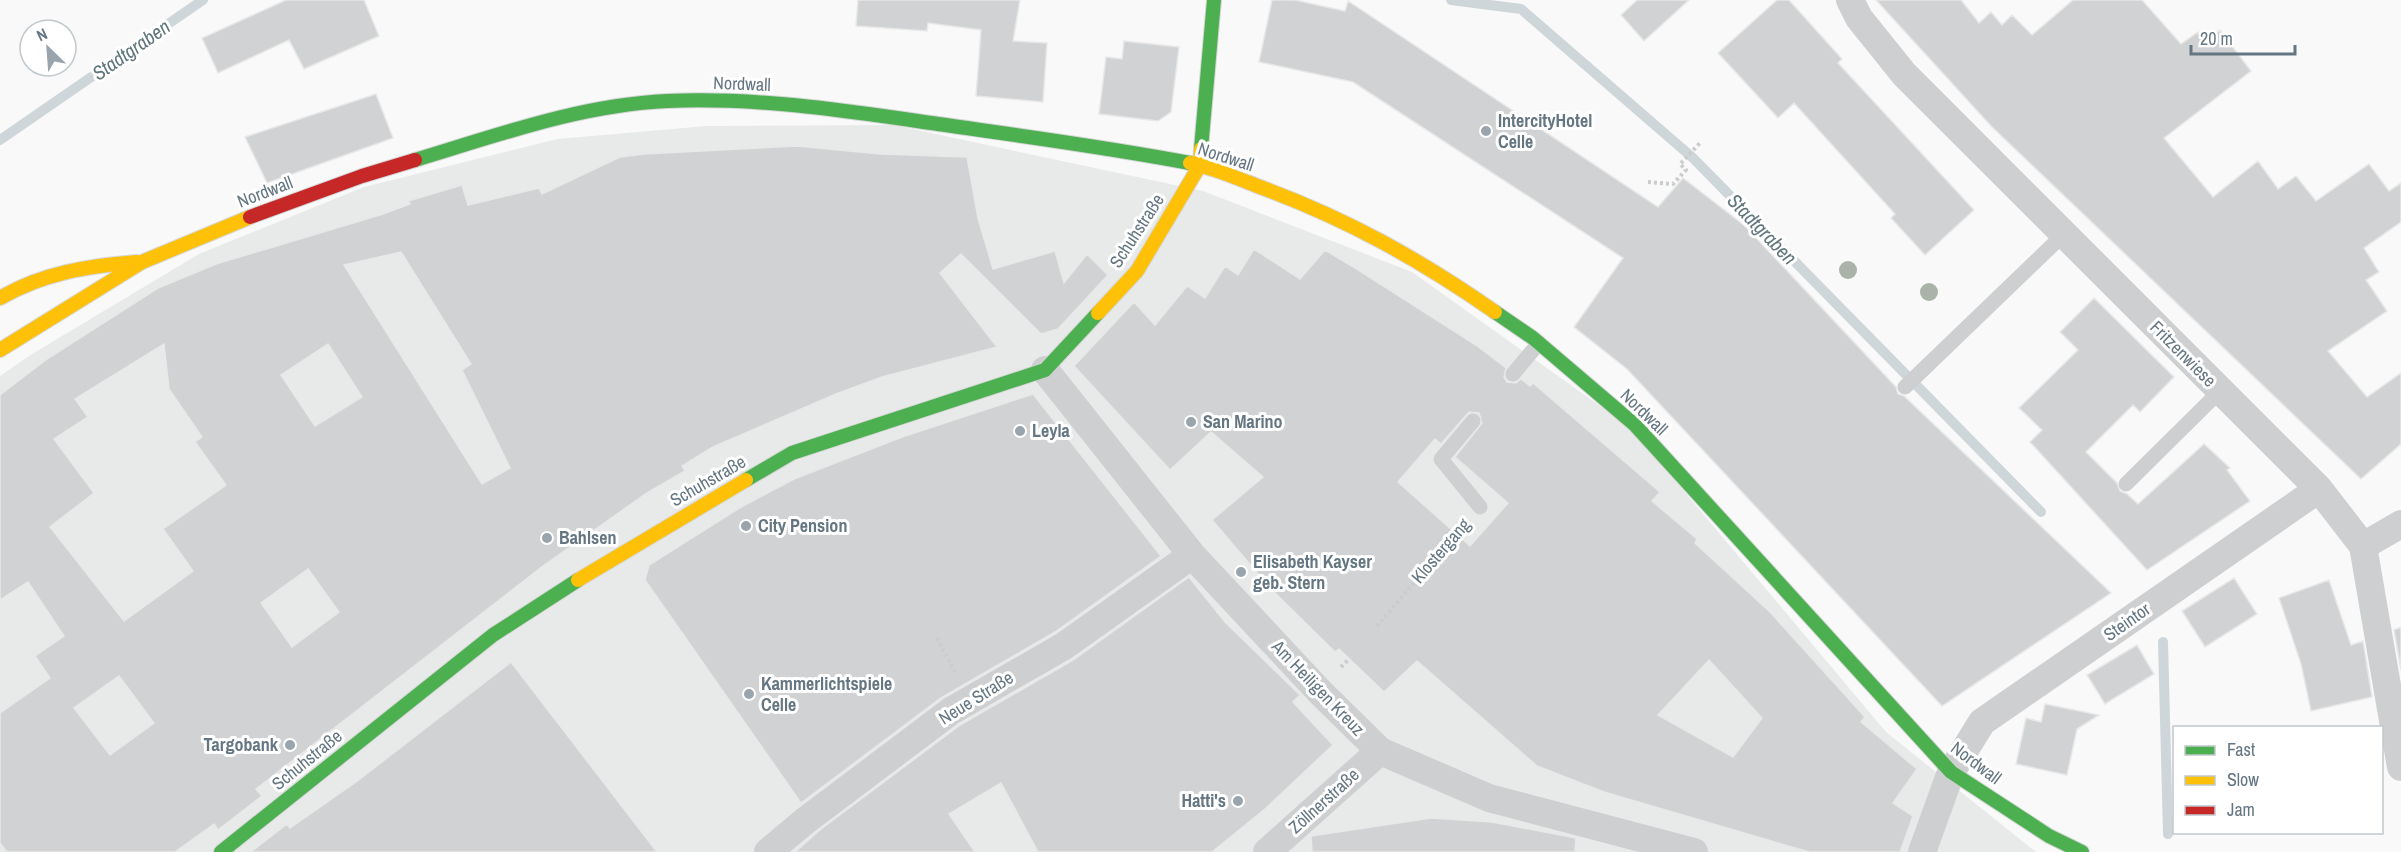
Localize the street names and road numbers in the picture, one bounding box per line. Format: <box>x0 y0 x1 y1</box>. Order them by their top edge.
street label: Nordwall <box>713 70 771 97</box>
street label: Nordwall <box>1195 136 1257 177</box>
street label: Nordwall <box>234 170 296 213</box>
street label: Schuhstraße <box>1103 189 1170 273</box>
street label: Fritzenwiese <box>2145 315 2222 392</box>
street label: Nordwall <box>1615 383 1674 441</box>
street label: Schuhstraße <box>665 449 750 512</box>
street label: Klostergang <box>1405 512 1476 589</box>
street label: Steintor <box>2098 596 2155 647</box>
street label: Am Heiligen Kreuz <box>1266 634 1370 741</box>
street label: Neue Straße <box>934 665 1018 730</box>
street label: Schuhstraße <box>266 724 347 796</box>
street label: Nordwall <box>1946 735 2007 790</box>
street label: Zöllnerstraße <box>1283 762 1364 839</box>

